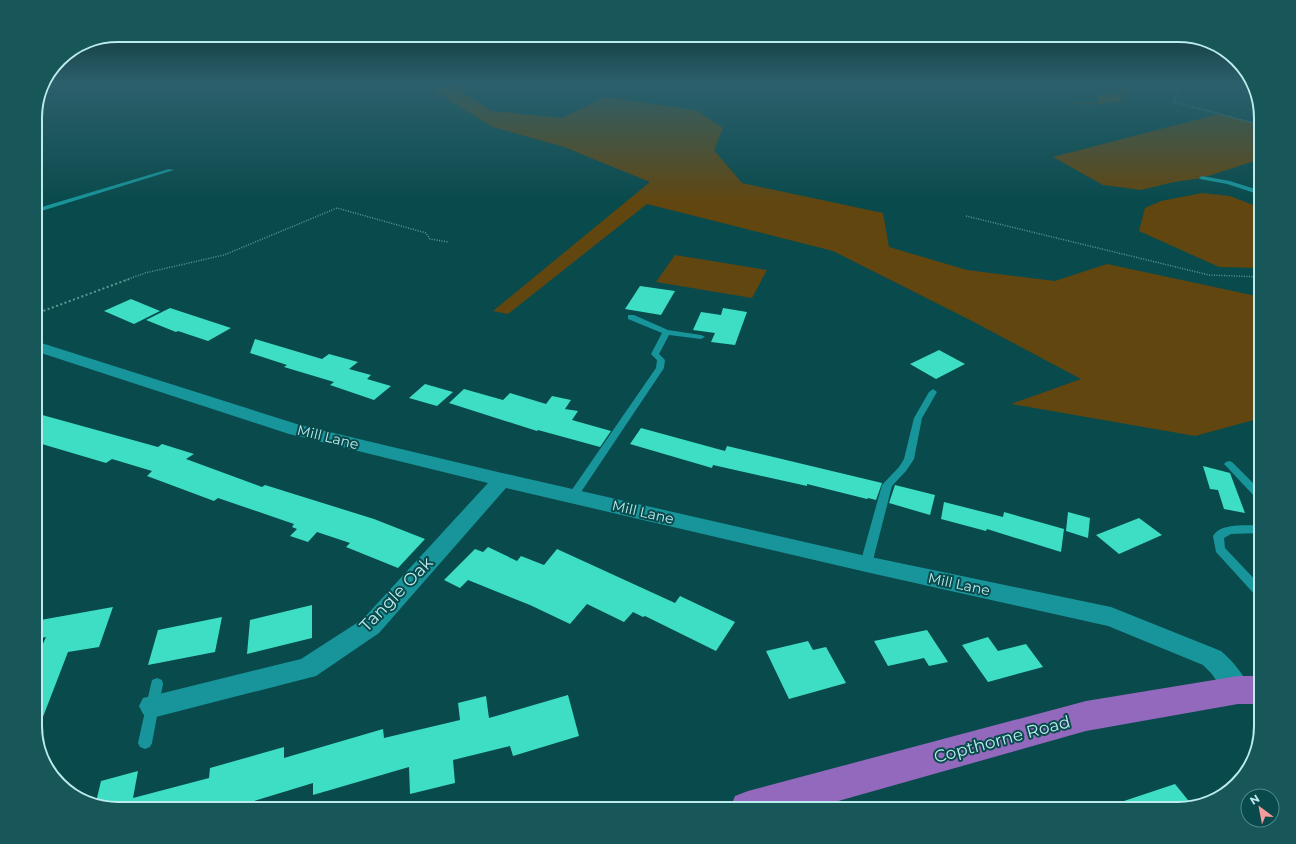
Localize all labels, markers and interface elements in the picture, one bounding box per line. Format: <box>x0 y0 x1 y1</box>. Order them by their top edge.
street label: Mill Lane <box>295 421 361 453</box>
street label: Mill Lane <box>610 496 676 528</box>
street label: Tangle Oak <box>355 552 437 636</box>
street label: Mill Lane <box>926 569 992 599</box>
street label: Copthorne Road <box>932 711 1072 767</box>
north arrow <box>1240 788 1280 828</box>
text: N <box>1247 791 1262 808</box>

